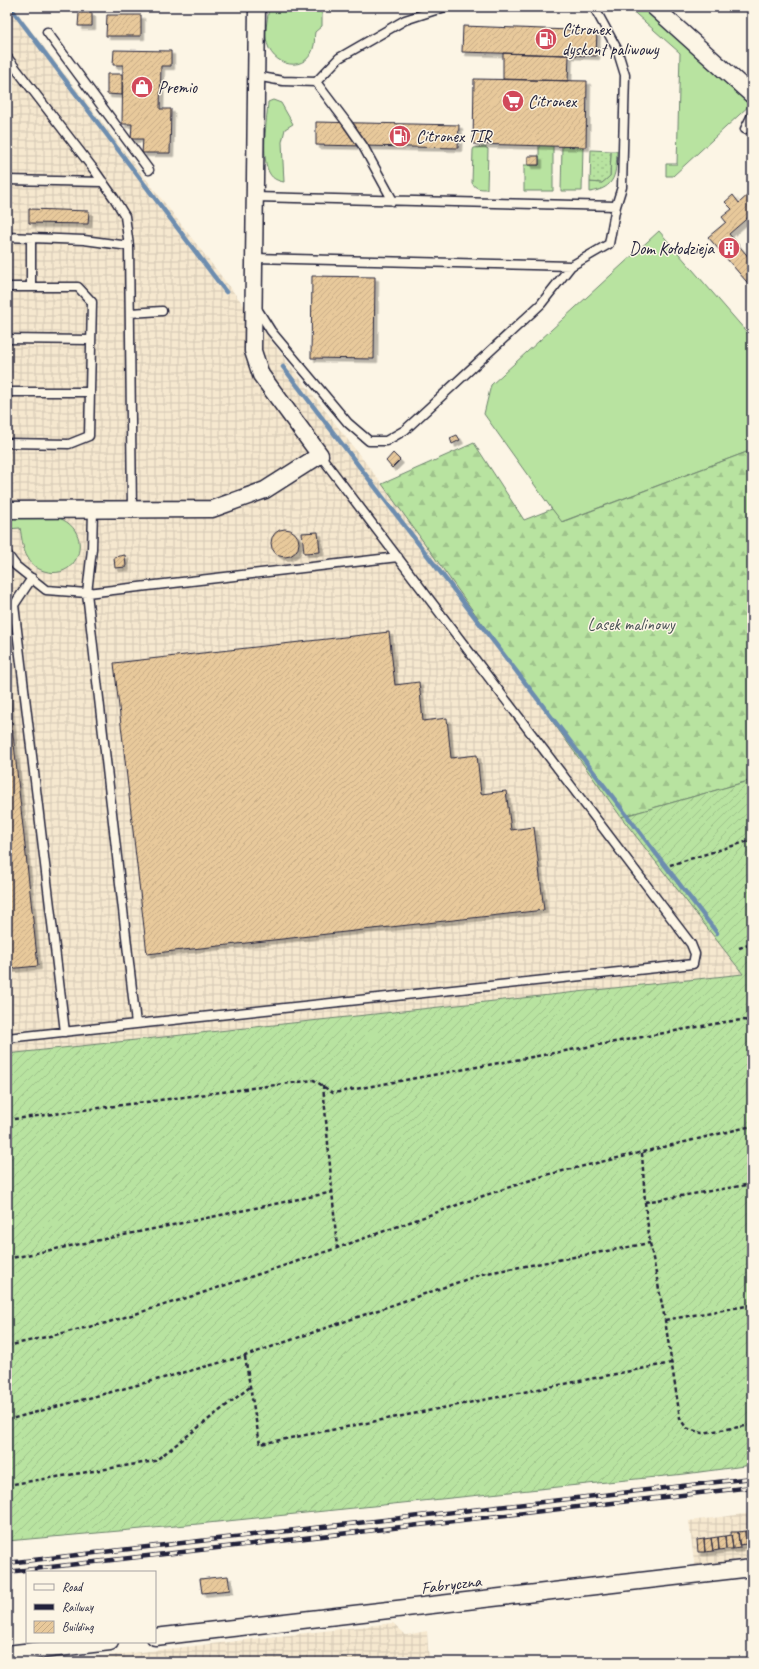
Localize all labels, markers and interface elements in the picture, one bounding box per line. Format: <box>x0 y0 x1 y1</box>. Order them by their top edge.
place label: Citronex dyskont paliwowy <box>562 19 660 60</box>
fuel station icon: Citronex dyskont paliwowy <box>533 26 559 52</box>
shop icon: Premio <box>129 74 155 100</box>
place label: Premio <box>158 77 198 98</box>
supermarket icon: Citronex <box>500 88 526 114</box>
place label: Citronex <box>528 91 577 112</box>
fuel station icon: Citronex TIR <box>387 123 413 149</box>
place label: Citronex TIR <box>416 126 493 147</box>
building icon: Dom Kołodzieja <box>716 235 742 261</box>
place label: Dom Kołodzieja <box>629 238 716 259</box>
park label: Lasek malinowy <box>587 614 676 635</box>
street label: Fabryczna <box>420 1570 484 1599</box>
legend <box>26 1571 156 1643</box>
text: Road <box>62 1579 84 1595</box>
text: Railway <box>62 1599 94 1615</box>
text: Building <box>62 1619 94 1635</box>

